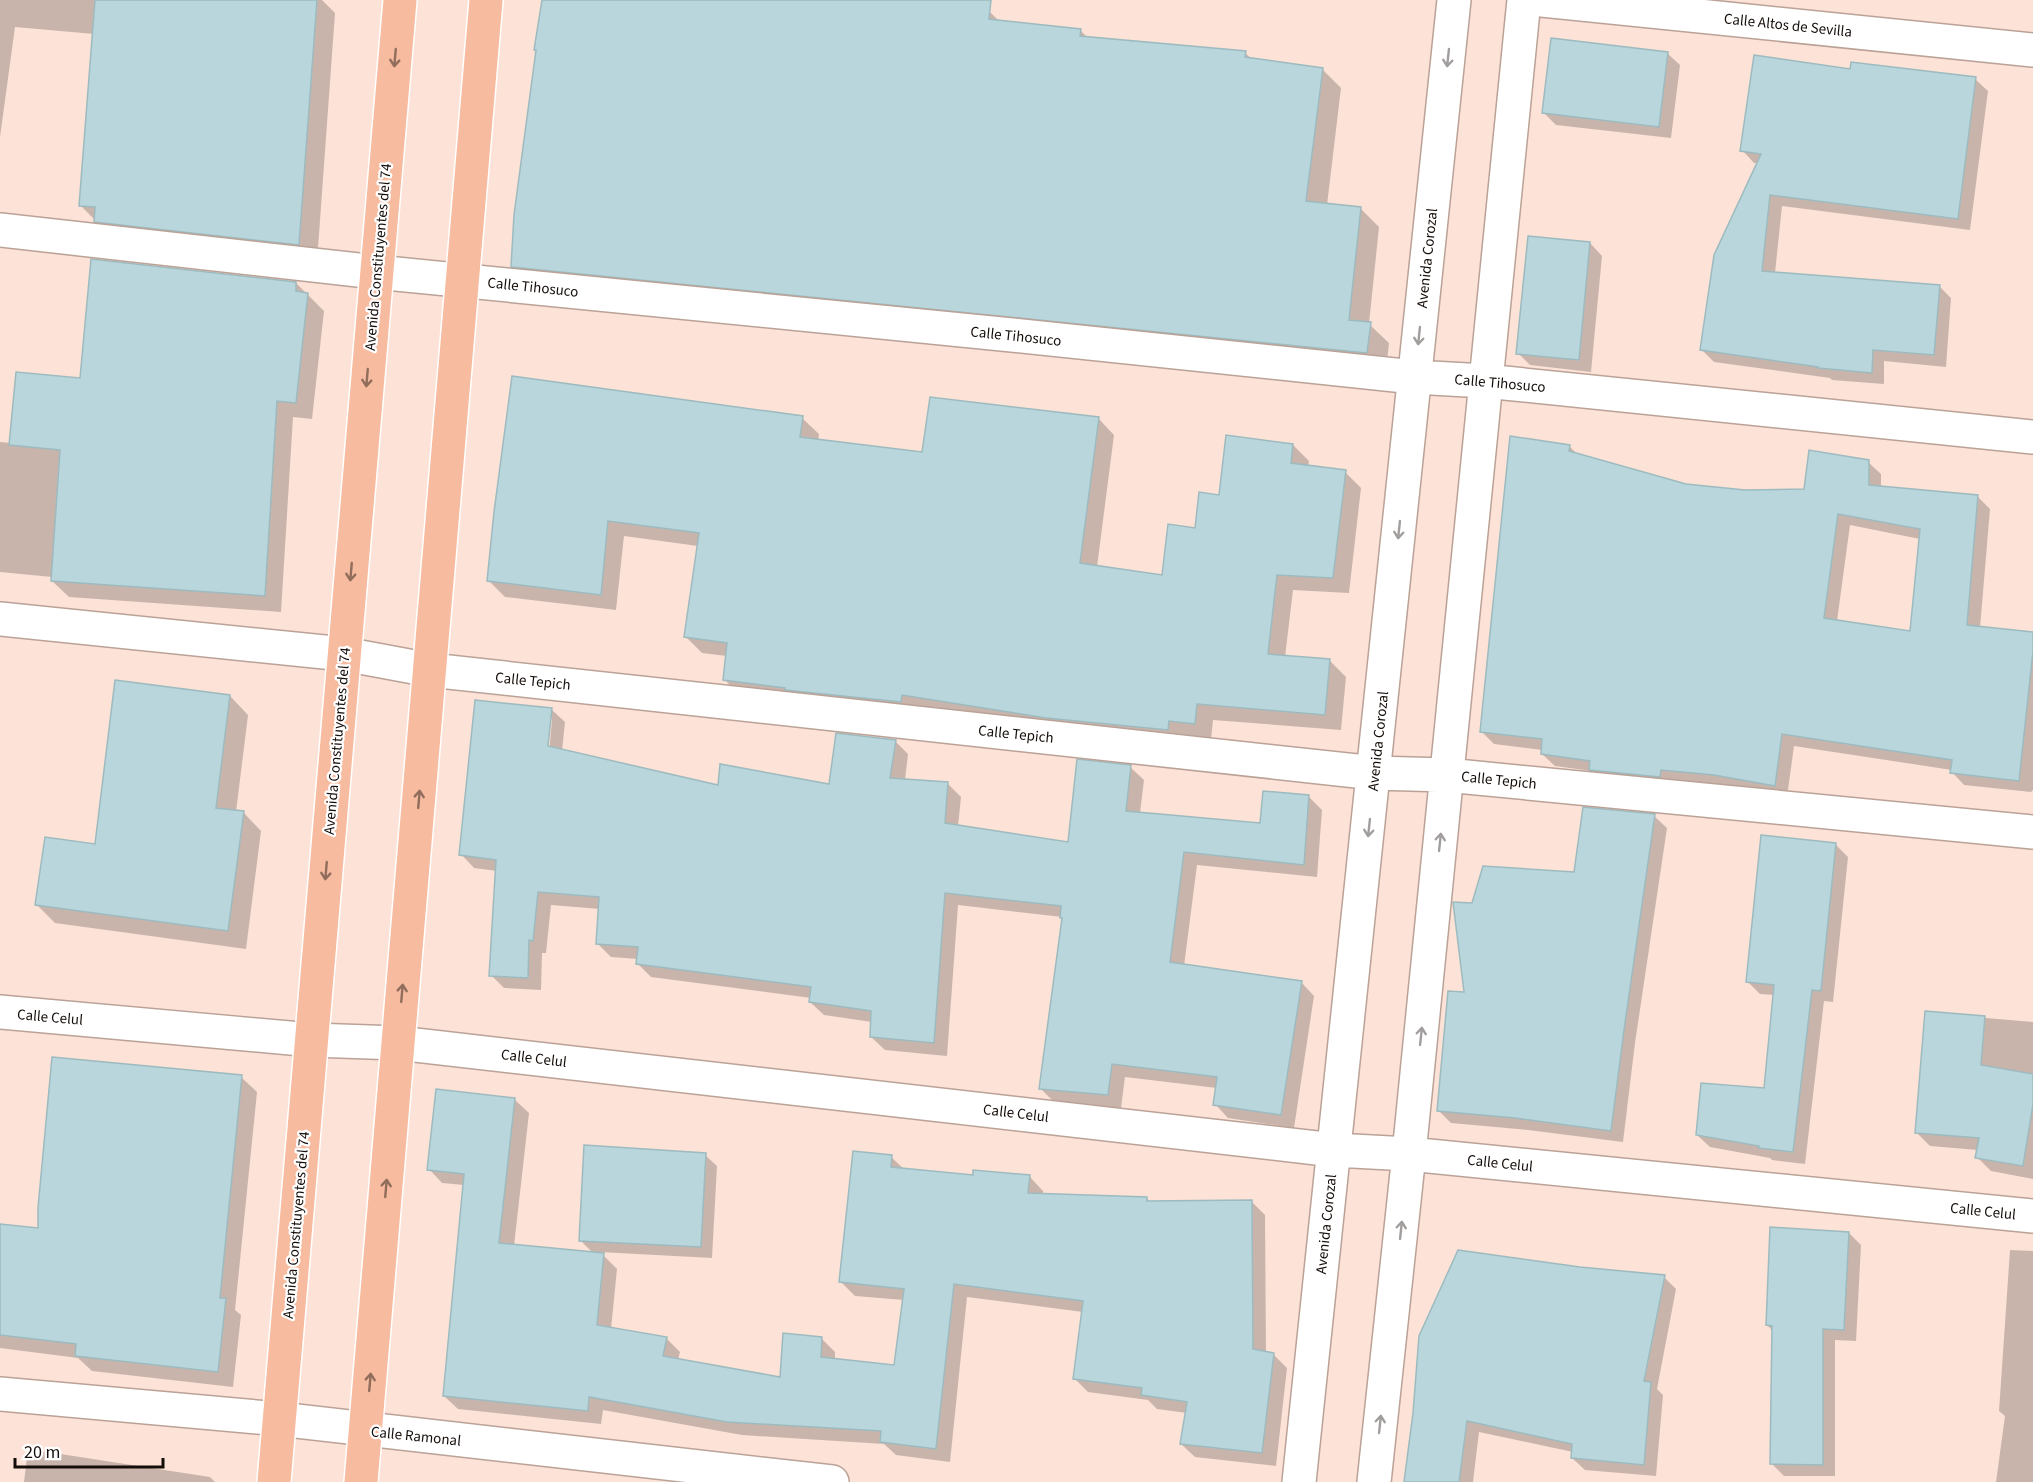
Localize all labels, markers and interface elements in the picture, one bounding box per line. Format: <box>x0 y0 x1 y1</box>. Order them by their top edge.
street label: Calle Altos de Sevilla <box>1723 8 1853 43</box>
one-way arrow <box>389 48 400 68</box>
one-way arrow <box>1442 48 1453 68</box>
street label: Avenida Constituyentes del 74 <box>360 162 397 351</box>
street label: Avenida Corozal <box>1412 207 1443 309</box>
street label: Calle Tihosuco <box>486 272 579 303</box>
street label: Calle Tihosuco <box>969 321 1062 352</box>
one-way arrow <box>1413 325 1424 345</box>
one-way arrow <box>361 368 372 388</box>
street label: Calle Tihosuco <box>1454 369 1546 398</box>
one-way arrow <box>1393 519 1404 539</box>
one-way arrow <box>345 562 356 582</box>
street label: Avenida Constituyentes del 74 <box>319 646 356 835</box>
street label: Calle Tepich <box>494 667 572 696</box>
street label: Avenida Corozal <box>1363 690 1394 792</box>
street label: Calle Tepich <box>977 720 1055 749</box>
street label: Calle Tepich <box>1460 766 1538 795</box>
one-way arrow <box>414 789 425 809</box>
one-way arrow <box>1363 818 1374 838</box>
one-way arrow <box>1435 832 1446 852</box>
one-way arrow <box>320 861 331 881</box>
one-way arrow <box>397 984 408 1004</box>
street label: Calle Celul <box>16 1004 84 1031</box>
one-way arrow <box>1416 1027 1427 1046</box>
street label: Calle Celul <box>500 1044 568 1073</box>
street label: Calle Celul <box>982 1099 1050 1128</box>
street label: Avenida Constituyentes del 74 <box>278 1130 315 1319</box>
street label: Calle Celul <box>1466 1150 1534 1177</box>
street label: Avenida Corozal <box>1311 1173 1342 1275</box>
one-way arrow <box>381 1178 392 1198</box>
street label: Calle Celul <box>1949 1198 2017 1225</box>
one-way arrow <box>1396 1221 1407 1240</box>
one-way arrow <box>365 1372 376 1392</box>
one-way arrow <box>1375 1414 1386 1434</box>
street label: Calle Ramonal <box>370 1421 462 1452</box>
scale bar <box>15 1431 164 1469</box>
text: 20 m <box>24 1440 60 1465</box>

